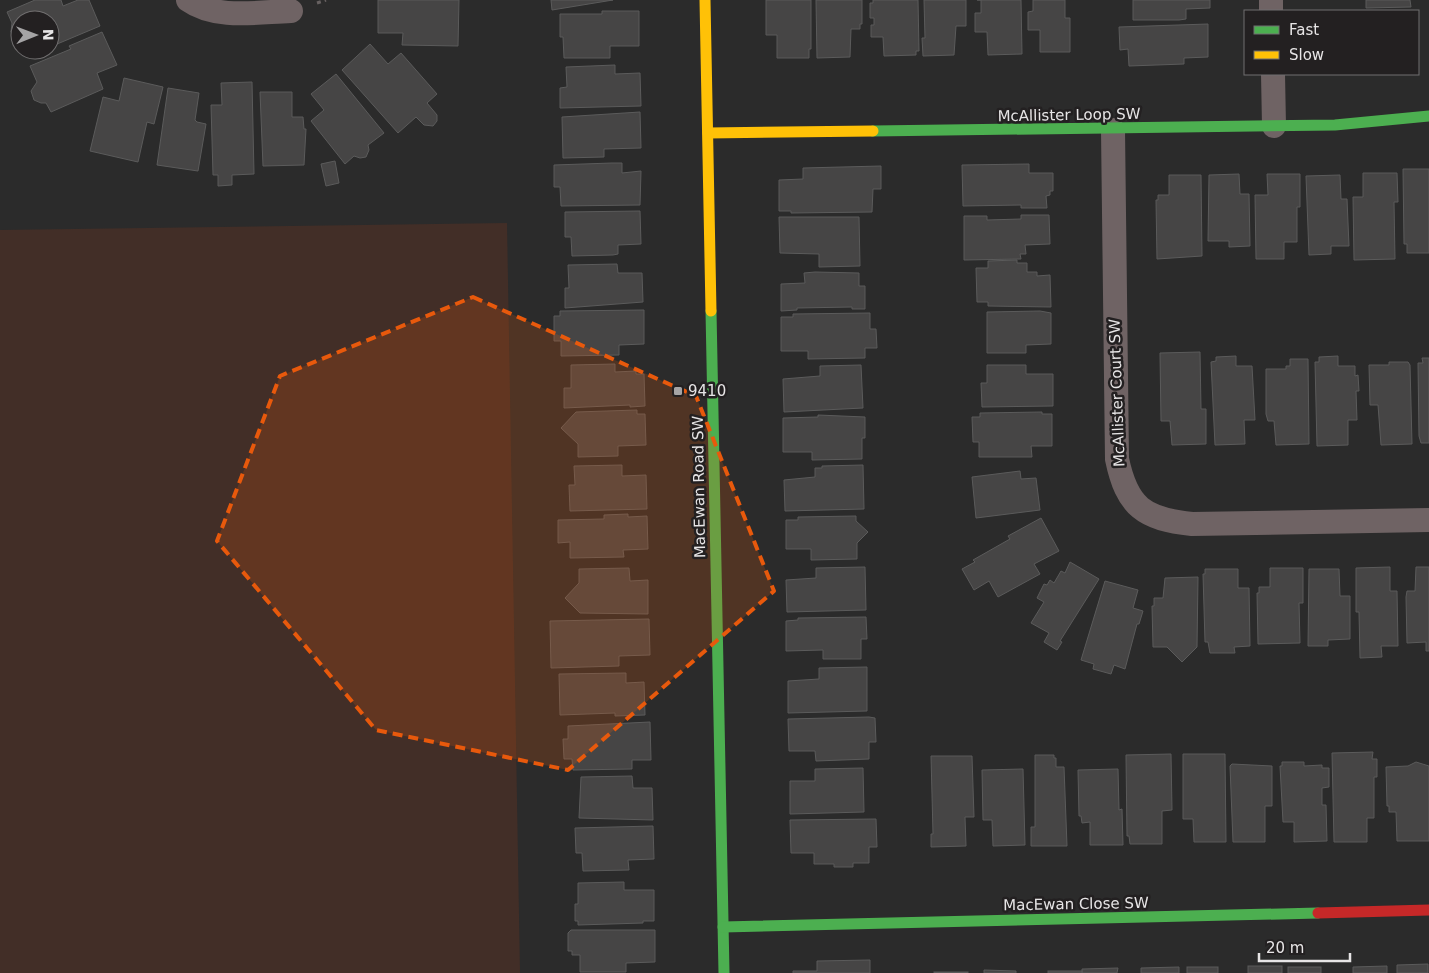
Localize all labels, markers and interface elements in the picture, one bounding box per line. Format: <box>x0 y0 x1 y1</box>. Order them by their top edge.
north arrow <box>10 10 60 60</box>
legend <box>1244 10 1419 75</box>
text: Fast <box>1289 21 1319 39</box>
text: N <box>40 29 56 41</box>
text: Slow <box>1289 46 1324 64</box>
street label: McAllister Loop SW <box>997 105 1141 125</box>
street label: McAllister Court SW <box>1105 318 1129 467</box>
place label: 9410 <box>688 382 726 400</box>
marker: 9410 <box>672 385 684 397</box>
street label: MacEwan Road SW <box>689 416 709 558</box>
street label: MacEwan Close SW <box>1003 894 1149 914</box>
scale bar <box>1259 930 1350 962</box>
text: 20 m <box>1266 939 1304 957</box>

